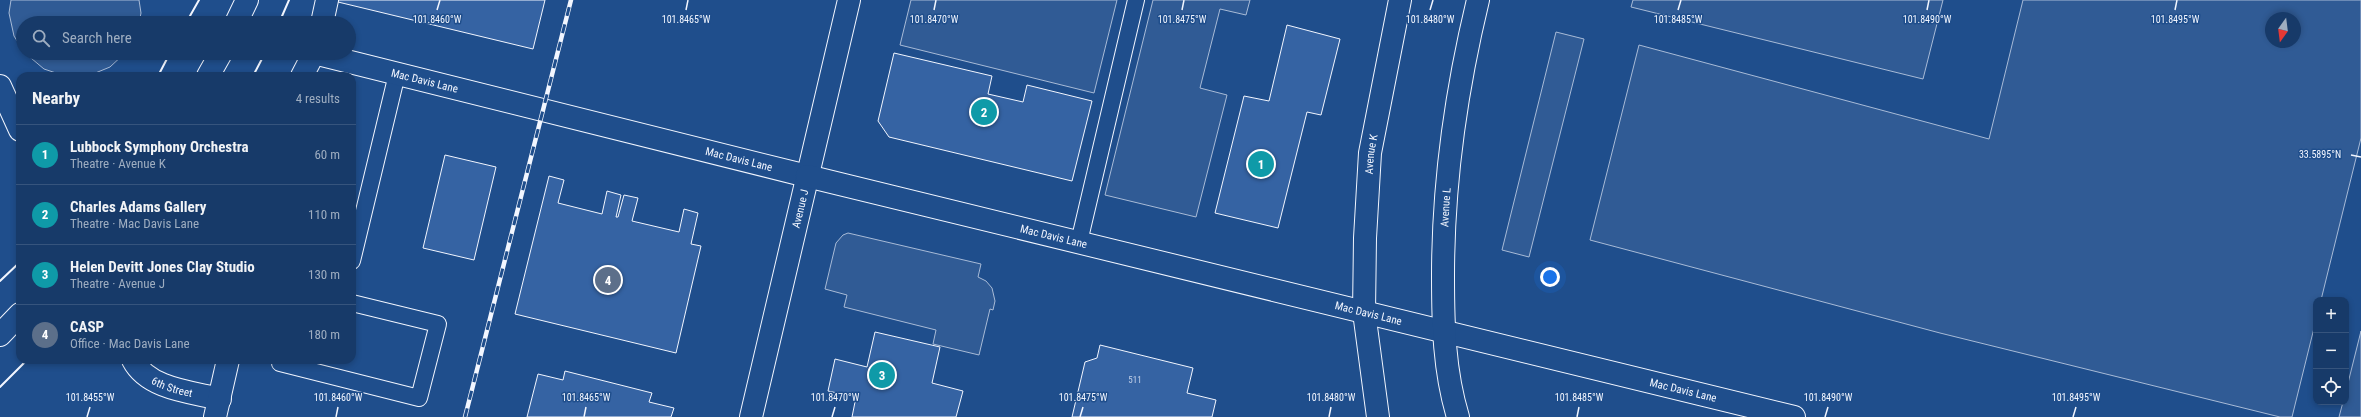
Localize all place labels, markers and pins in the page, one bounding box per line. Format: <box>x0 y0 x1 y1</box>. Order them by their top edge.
pin: 2 <box>971 97 997 127</box>
pin: 1 <box>1248 149 1274 179</box>
pin: 4 <box>595 265 621 295</box>
pin: 3 <box>869 360 895 390</box>

